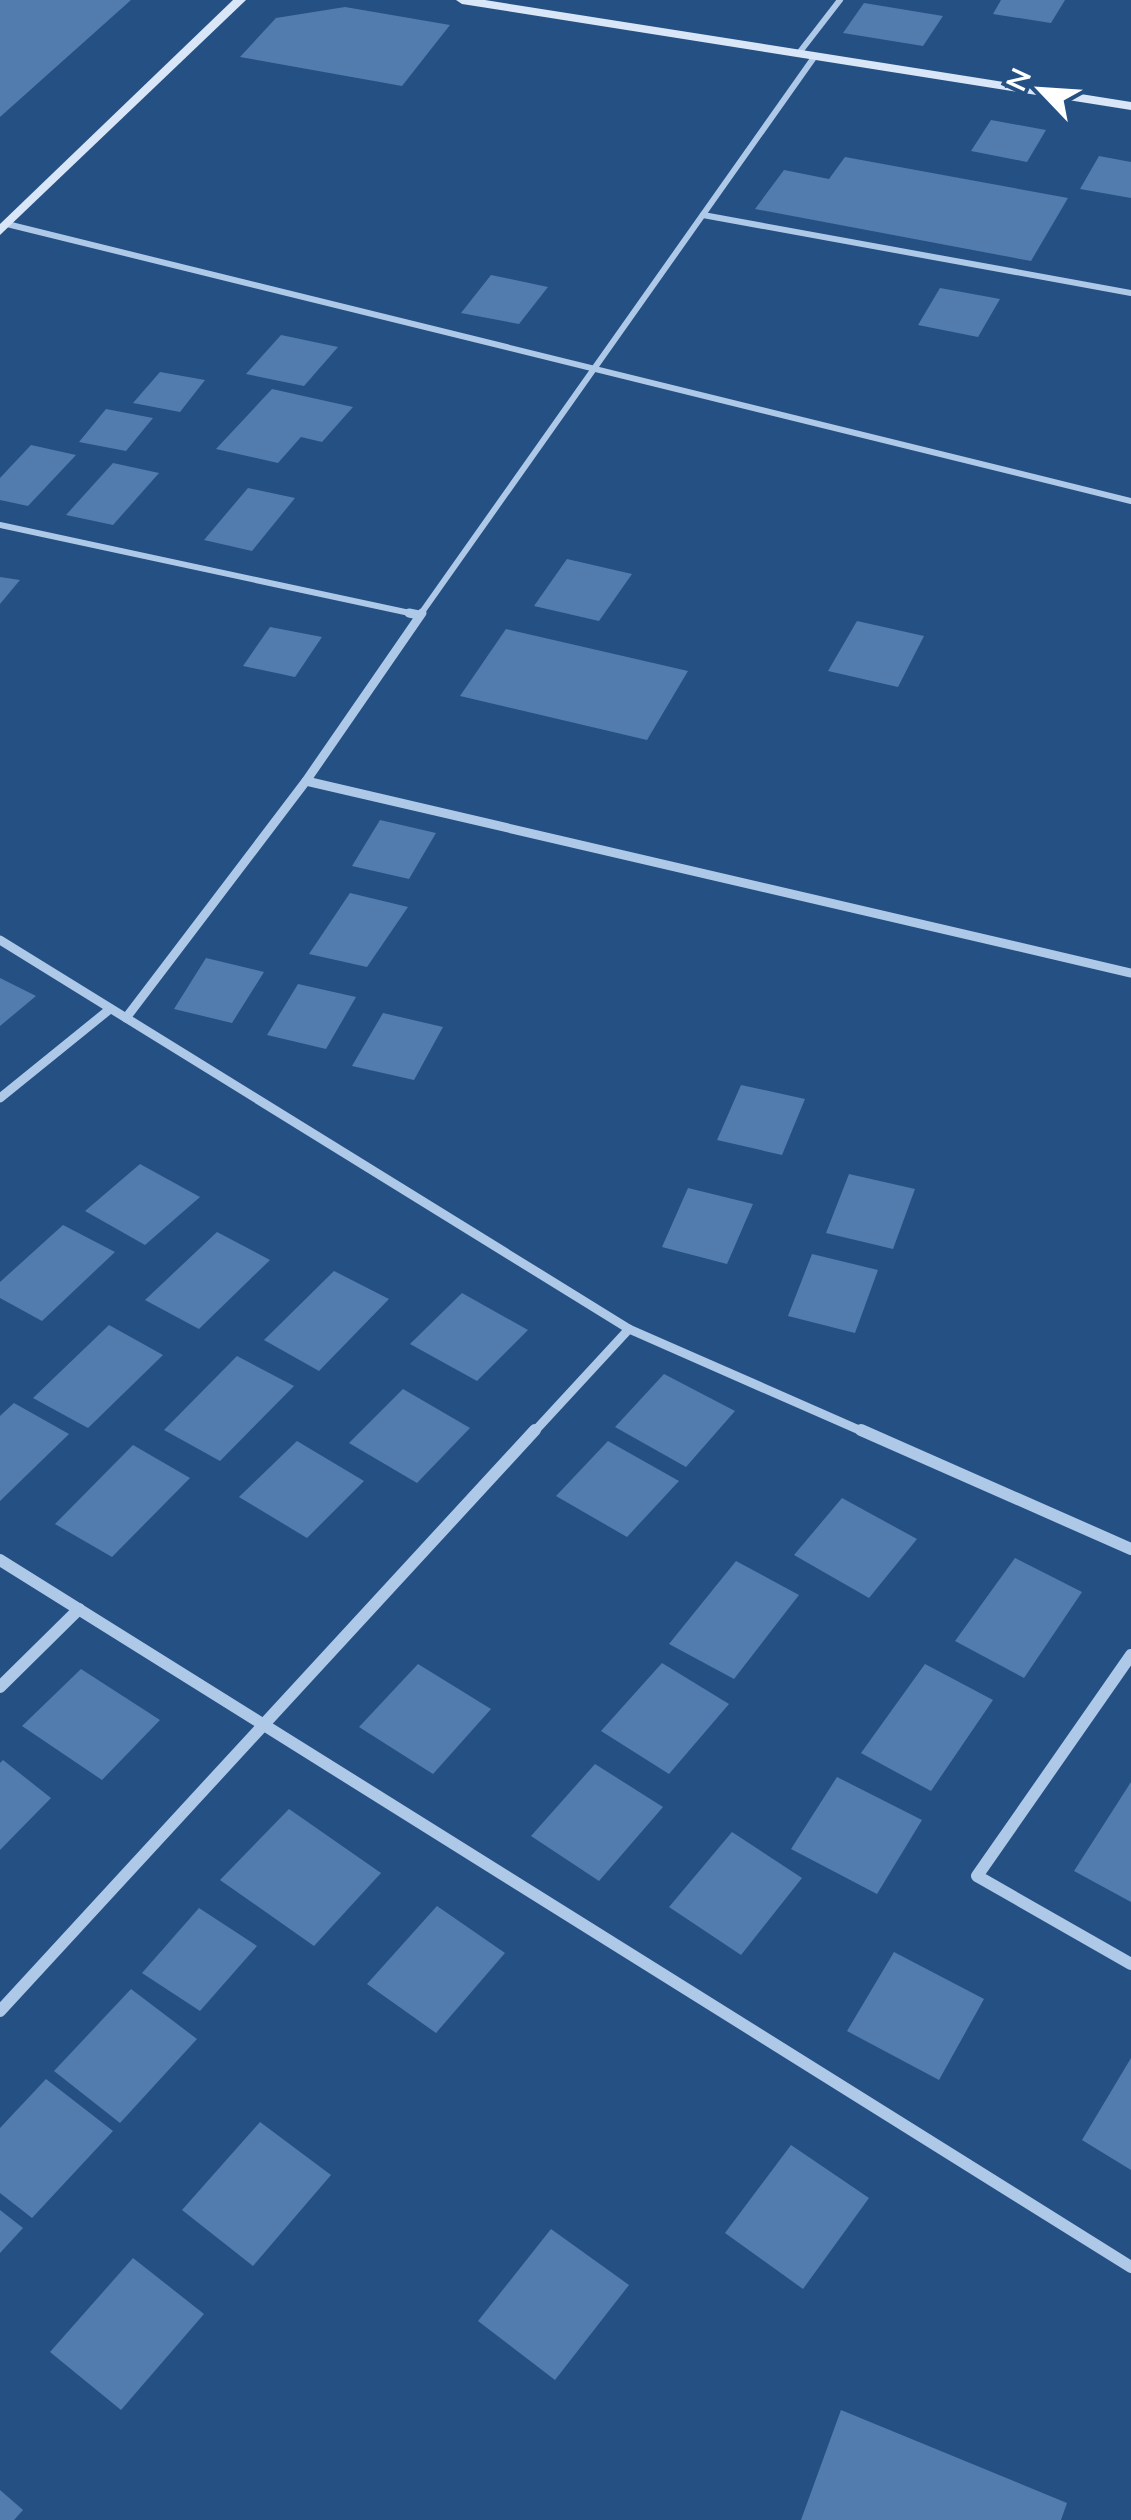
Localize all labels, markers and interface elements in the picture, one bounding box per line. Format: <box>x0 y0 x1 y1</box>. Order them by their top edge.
north arrow <box>991 40 1091 140</box>
text: N <box>998 62 1038 96</box>

